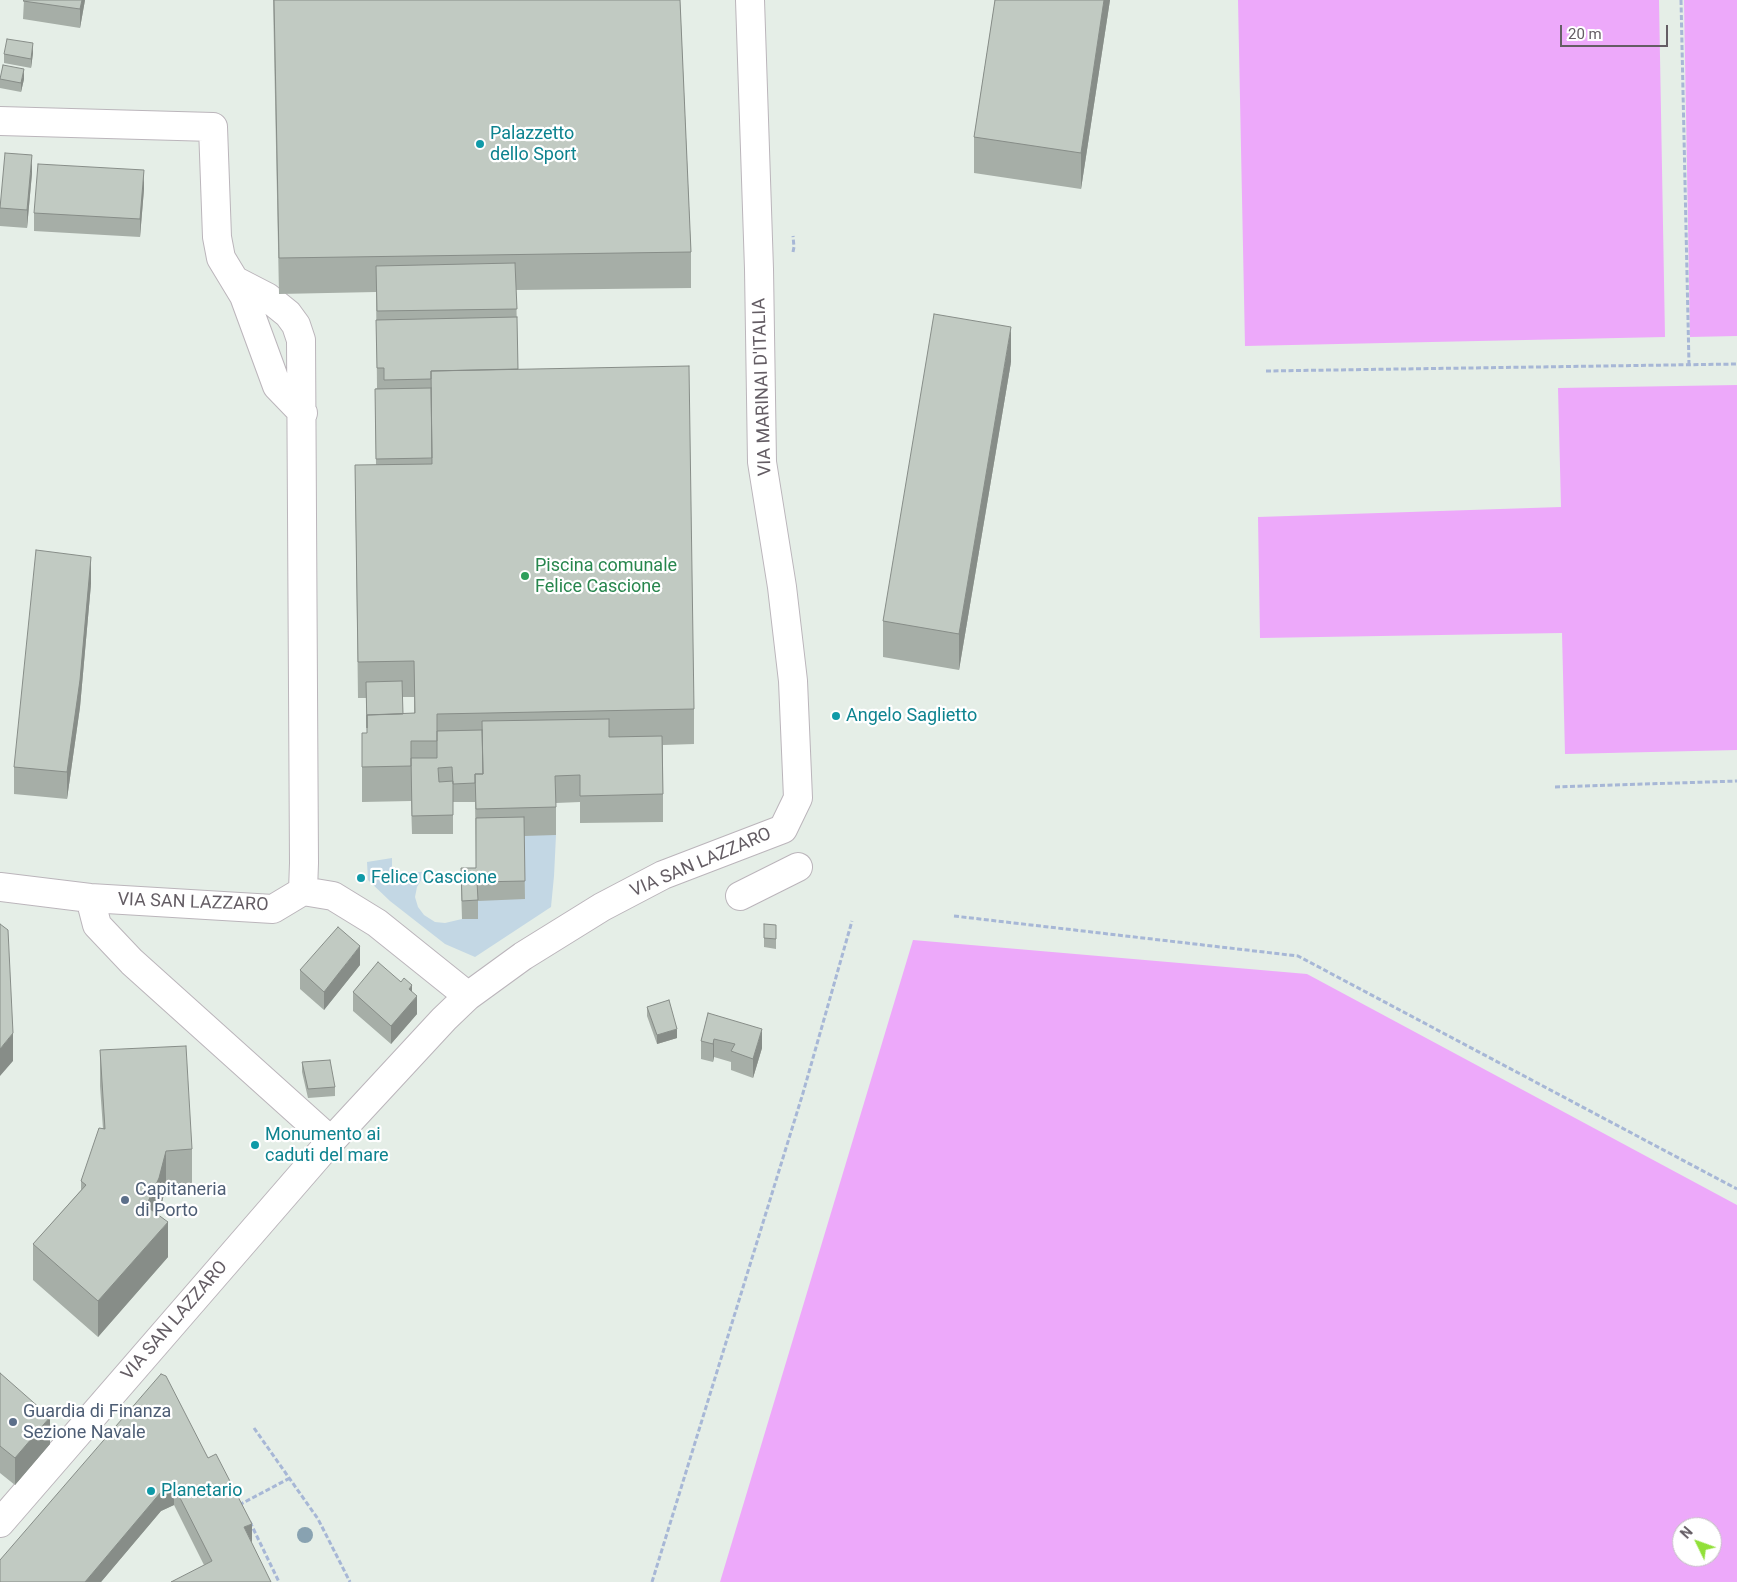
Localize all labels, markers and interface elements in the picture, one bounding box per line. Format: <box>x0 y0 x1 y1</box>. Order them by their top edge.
scale bar <box>1562 15 1670 47</box>
text: 20 m <box>1568 25 1602 43</box>
place label: Palazzetto dello Sport <box>490 123 577 166</box>
marker: Palazzetto dello Sport <box>474 138 486 150</box>
street label: VIA MARINAI D'ITALIA <box>749 298 777 476</box>
place label: Piscina comunale Felice Cascione <box>535 555 677 598</box>
marker: Piscina comunale Felice Cascione <box>519 570 531 582</box>
place label: Angelo Saglietto <box>846 705 977 727</box>
marker: Angelo Saglietto <box>830 710 842 722</box>
street label: VIA SAN LAZZARO <box>627 824 775 902</box>
place label: Felice Cascione <box>371 867 497 889</box>
marker: Felice Cascione <box>355 872 367 884</box>
street label: VIA SAN LAZZARO <box>117 890 269 916</box>
place label: Monumento ai caduti del mare <box>265 1124 389 1166</box>
marker: Monumento ai caduti del mare <box>249 1139 261 1151</box>
place label: Capitaneria di Porto <box>135 1179 226 1222</box>
marker: Capitaneria di Porto <box>119 1194 131 1206</box>
street label: VIA SAN LAZZARO <box>117 1257 233 1385</box>
place label: Guardia di Finanza Sezione Navale <box>23 1401 171 1444</box>
marker: Guardia di Finanza Sezione Navale <box>7 1416 19 1428</box>
place label: Planetario <box>161 1480 242 1502</box>
marker: Planetario <box>145 1485 157 1497</box>
north arrow <box>1672 1517 1722 1567</box>
text: N <box>1677 1524 1696 1542</box>

